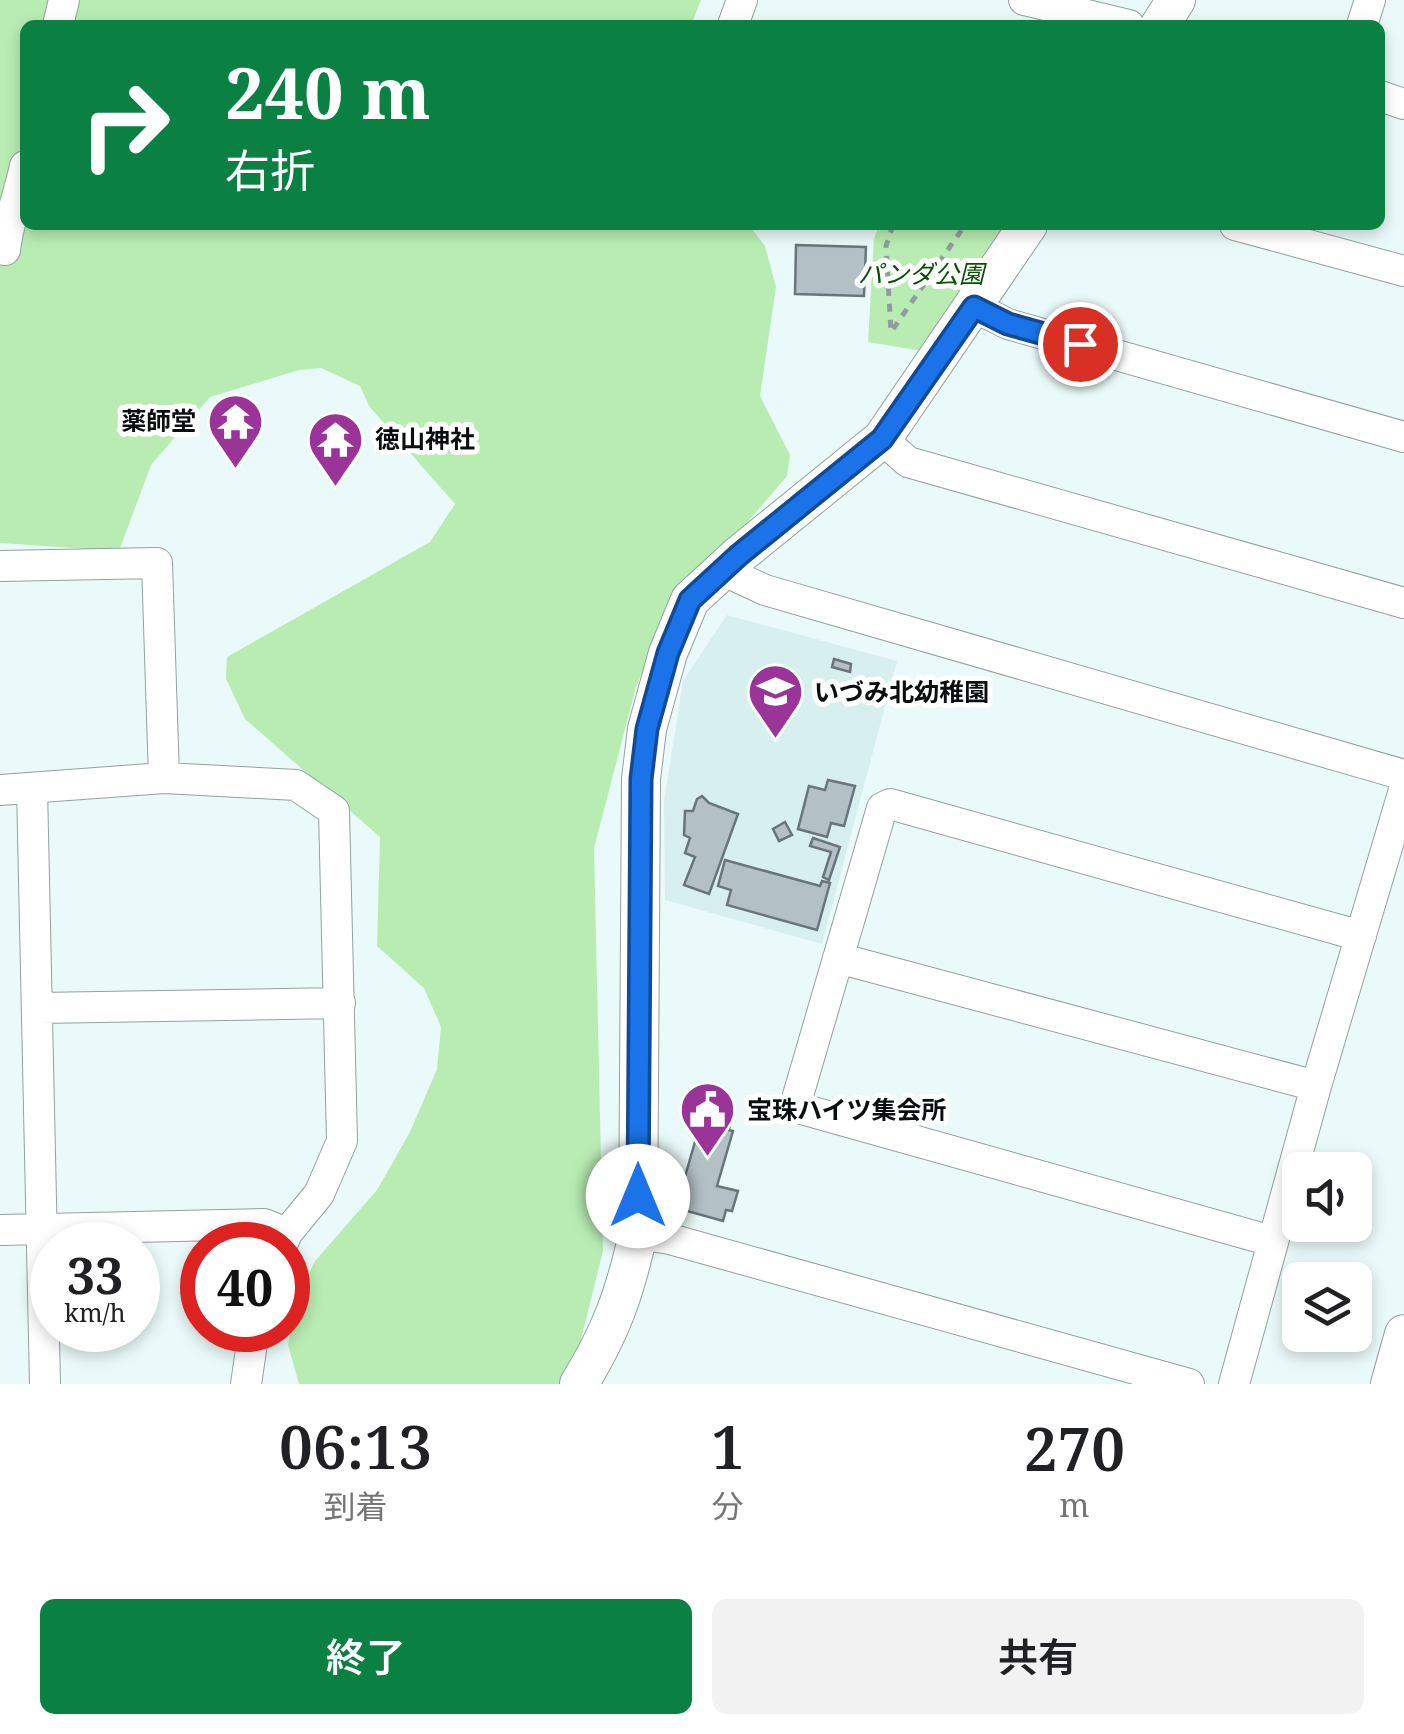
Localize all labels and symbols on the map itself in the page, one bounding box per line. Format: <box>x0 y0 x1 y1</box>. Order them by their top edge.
park label: パンダ公園 <box>858 256 987 290</box>
pin <box>1038 302 1123 387</box>
temple icon: 薬師堂 <box>205 391 265 470</box>
place label: 薬師堂 <box>121 403 196 437</box>
temple icon: 徳山神社 <box>306 409 366 488</box>
place label: 徳山神社 <box>375 421 475 455</box>
school or university icon: いづみ北幼稚園 <box>745 662 805 741</box>
place label: いづみ北幼稚園 <box>814 674 989 708</box>
public building icon: 宝珠ハイツ集会所 <box>678 1080 738 1159</box>
place label: 宝珠ハイツ集会所 <box>747 1092 947 1126</box>
position arrow <box>586 1144 690 1248</box>
speed limit sign: 40 <box>180 1222 310 1352</box>

